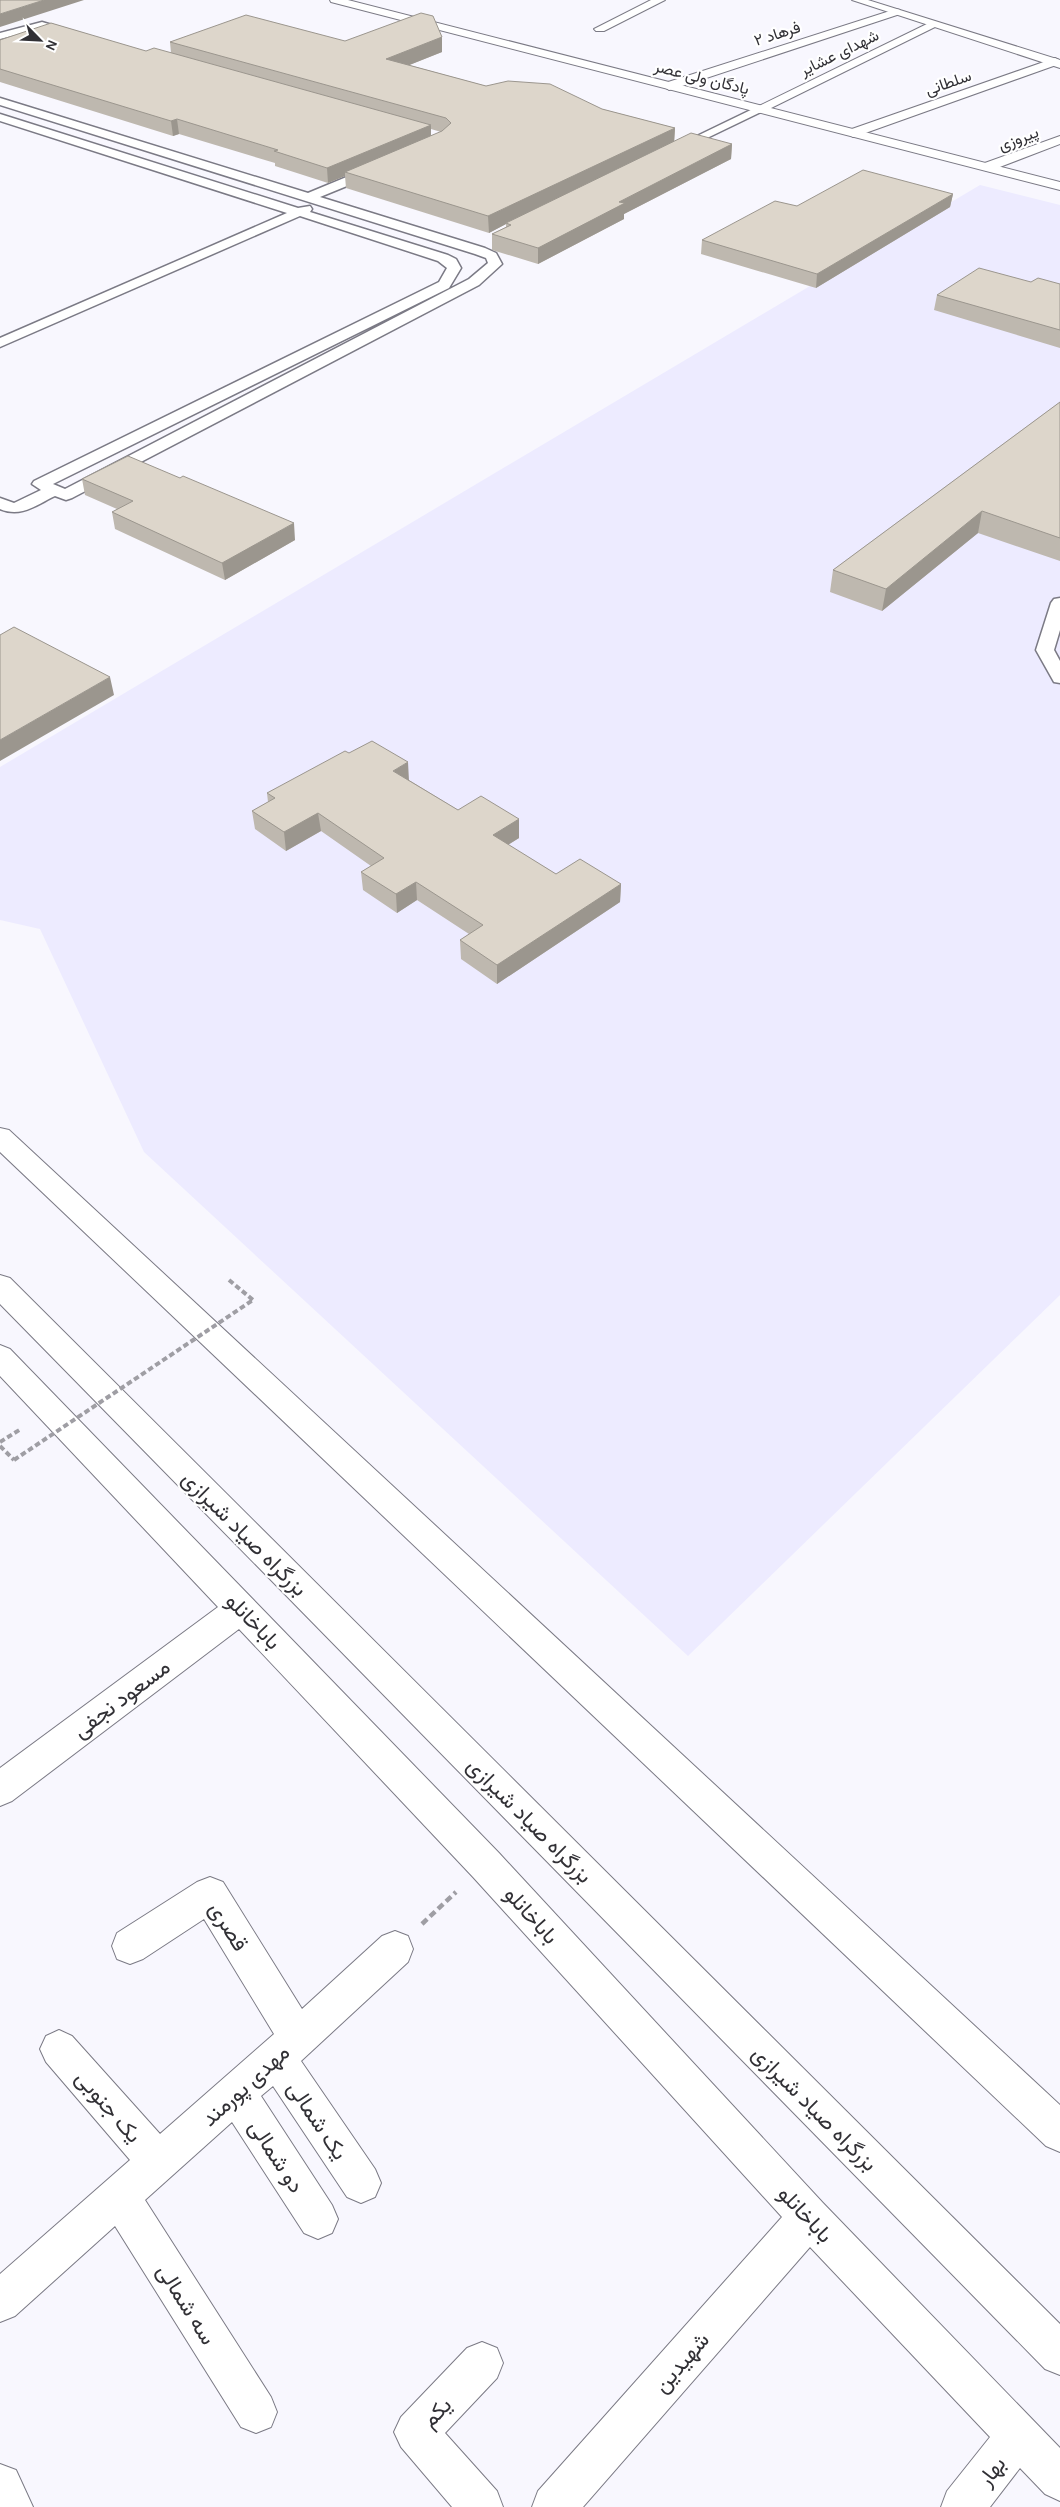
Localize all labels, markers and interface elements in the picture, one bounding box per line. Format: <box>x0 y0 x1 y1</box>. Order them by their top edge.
north arrow <box>15 15 65 65</box>
street label: فرهاد ۲ <box>752 17 803 51</box>
street label: شهدای عشایر <box>796 25 882 81</box>
text: N <box>42 37 61 53</box>
street label: پادگان ولی عصر <box>651 56 751 100</box>
street label: سلطانی <box>923 66 974 100</box>
street label: پیروزی <box>995 122 1042 157</box>
street label: بزرگراه صیاد شیرازی <box>176 1466 312 1602</box>
street label: باباخانلو <box>220 1588 286 1655</box>
street label: مسعود نجفی <box>68 1654 175 1744</box>
street label: بزرگراه صیاد شیرازی <box>461 1753 597 1889</box>
street label: باباخانلو <box>499 1882 564 1950</box>
street label: قصری <box>203 1897 253 1956</box>
street label: مهدی پورمند <box>196 2039 296 2133</box>
street label: بزرگراه صیاد شیرازی <box>746 2041 882 2177</box>
street label: یک جنوبی <box>70 2065 147 2148</box>
street label: یک شمالی <box>281 2076 353 2165</box>
street label: دو شمالی <box>243 2115 309 2198</box>
street label: باباخانلو <box>773 2181 838 2248</box>
street label: سه شمالی <box>151 2259 221 2350</box>
street label: شهیدین <box>648 2327 715 2398</box>
street label: یکم <box>416 2392 458 2434</box>
street label: بهار <box>972 2452 1011 2492</box>

